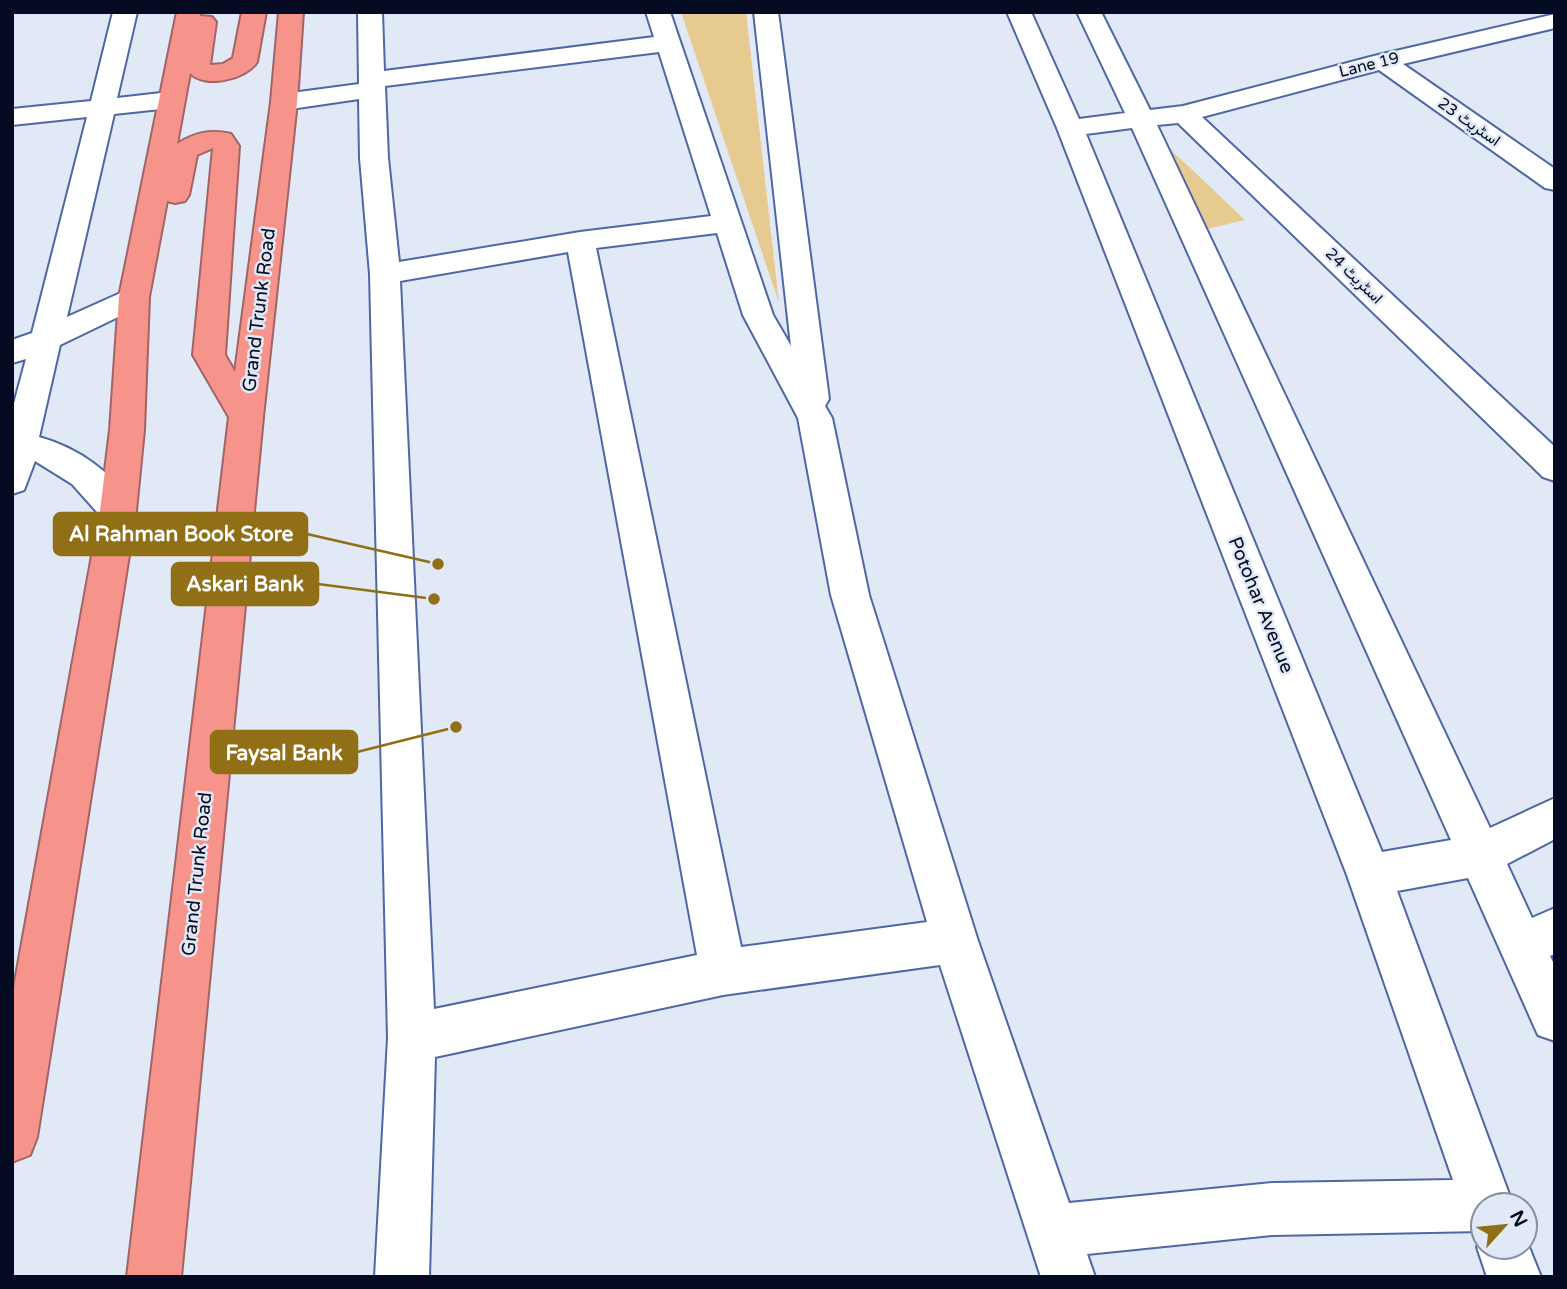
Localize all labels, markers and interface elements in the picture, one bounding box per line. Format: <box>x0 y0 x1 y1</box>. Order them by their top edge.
street label: Lane 19 <box>1337 48 1401 82</box>
street label: اسٹریٹ 23 <box>1434 93 1504 151</box>
street label: Grand Trunk Road <box>238 227 280 393</box>
street label: اسٹریٹ 24 <box>1321 244 1387 308</box>
callout: Al Rahman Book Store <box>54 513 307 555</box>
text: Al Rahman Book Store <box>69 522 293 547</box>
street label: Potohar Avenue <box>1224 534 1298 676</box>
callout: Askari Bank <box>172 563 318 605</box>
text: Askari Bank <box>186 572 305 597</box>
callout: Faysal Bank <box>211 731 357 773</box>
text: Faysal Bank <box>225 741 343 766</box>
street label: Grand Trunk Road <box>177 791 217 957</box>
north arrow <box>1469 1191 1539 1261</box>
text: N <box>1505 1207 1532 1231</box>

